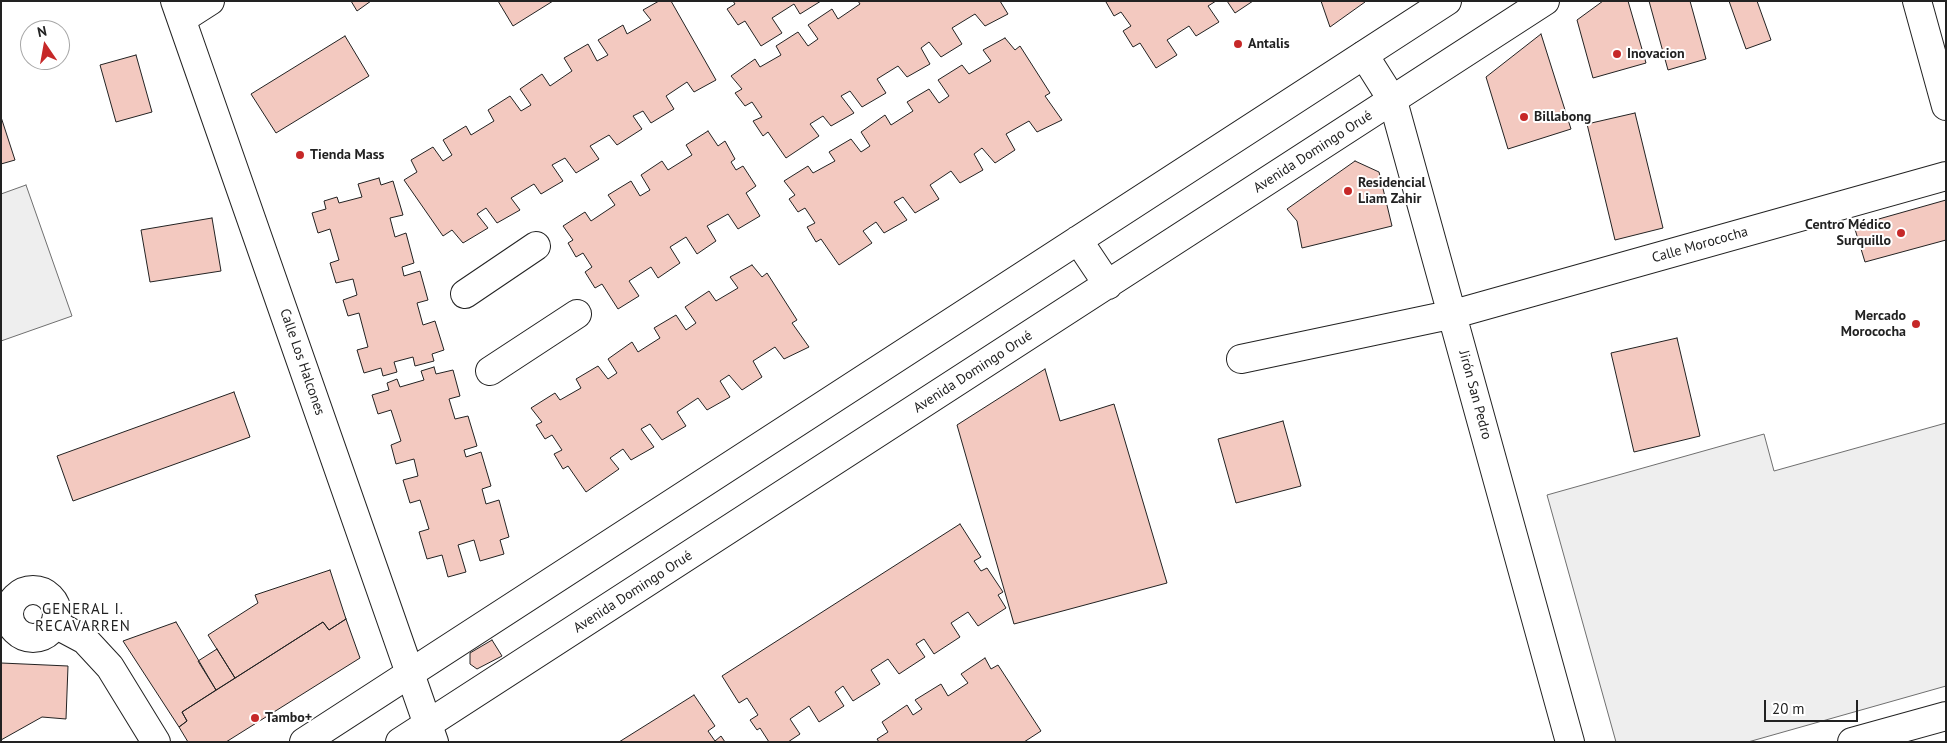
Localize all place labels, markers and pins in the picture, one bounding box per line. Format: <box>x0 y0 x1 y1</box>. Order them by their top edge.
place label: Antalis <box>1248 36 1290 52</box>
marker: Antalis <box>1232 38 1244 50</box>
place label: Inovacion <box>1627 46 1685 62</box>
marker: Inovacion <box>1611 48 1623 60</box>
place label: Billabong <box>1534 109 1591 125</box>
marker: Billabong <box>1518 111 1530 123</box>
place label: Tienda Mass <box>310 147 384 163</box>
marker: Tienda Mass <box>294 149 306 161</box>
place label: Residencial Liam Zahir <box>1358 175 1426 208</box>
marker: Residencial Liam Zahir <box>1342 185 1354 197</box>
place label: Centro Médico Surquillo <box>1805 217 1891 250</box>
marker: Centro Médico Surquillo <box>1895 227 1907 239</box>
place label: Mercado Morococha <box>1841 308 1906 341</box>
marker: Mercado Morococha <box>1910 318 1922 330</box>
place label: Tambo+ <box>265 710 312 726</box>
marker: Tambo+ <box>249 712 261 724</box>

